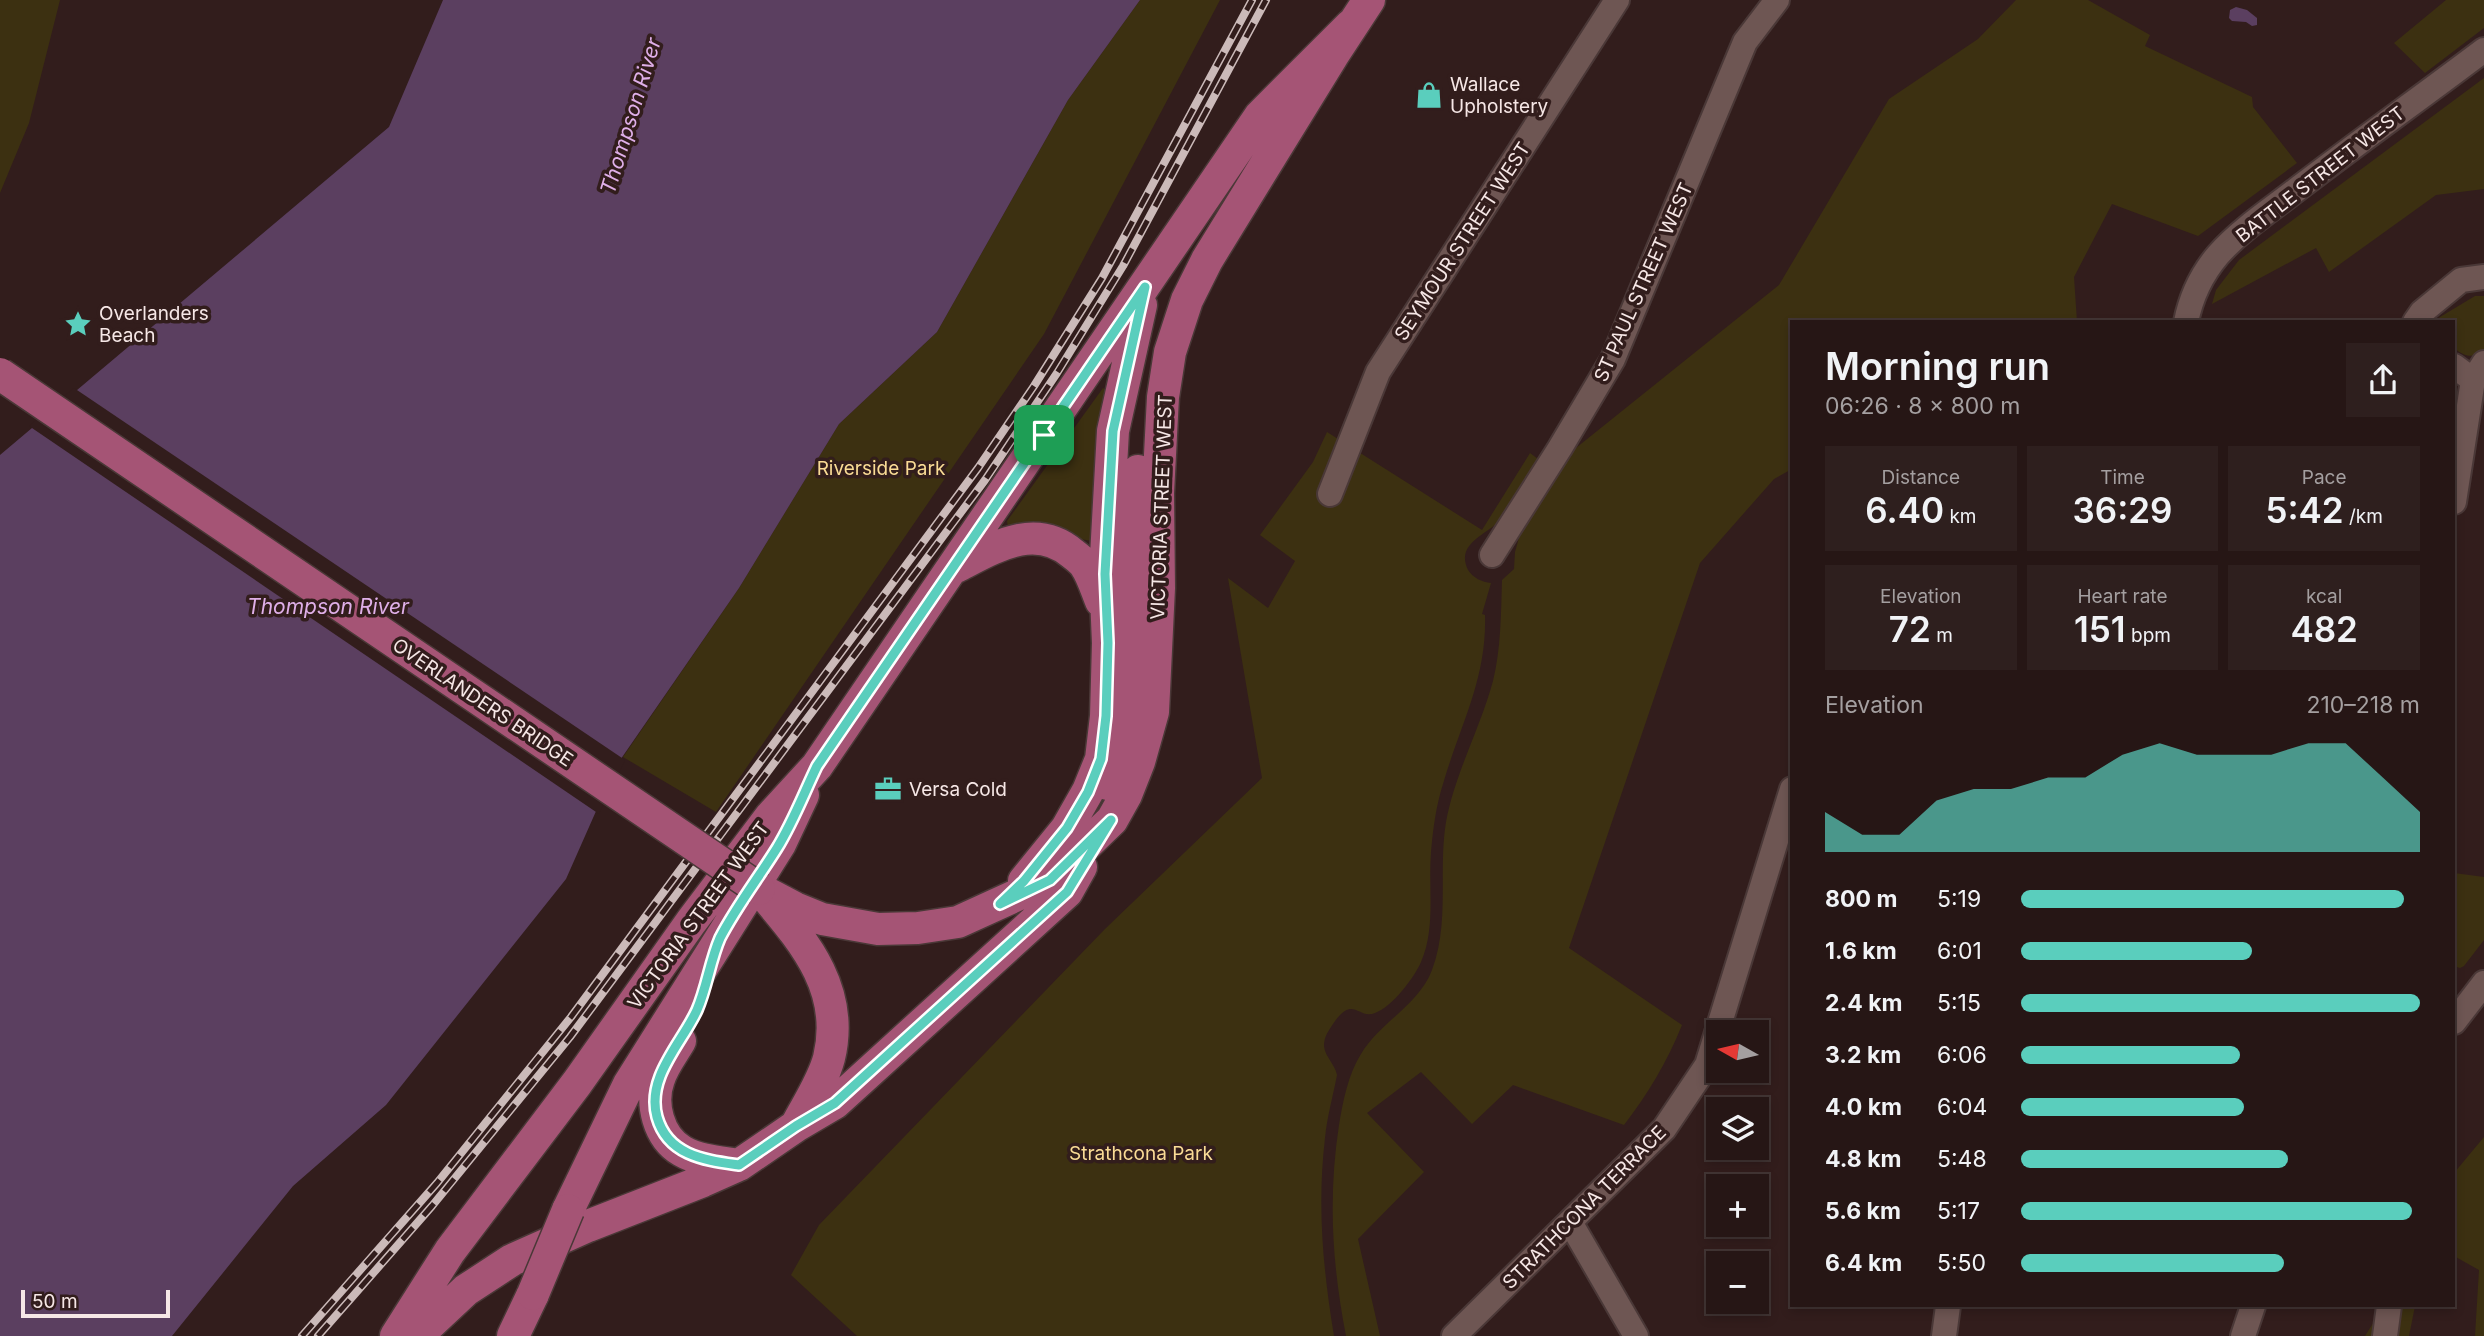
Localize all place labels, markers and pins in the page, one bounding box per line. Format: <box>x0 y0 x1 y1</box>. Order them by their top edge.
place label: Wallace Upholstery <box>1450 73 1549 118</box>
shop icon: Wallace Upholstery <box>1414 80 1444 110</box>
place label: Overlanders Beach <box>99 302 209 347</box>
place icon: Overlanders Beach <box>63 309 93 339</box>
pin <box>1014 405 1074 465</box>
office icon: Versa Cold <box>873 774 903 804</box>
place label: Versa Cold <box>909 778 1007 801</box>

